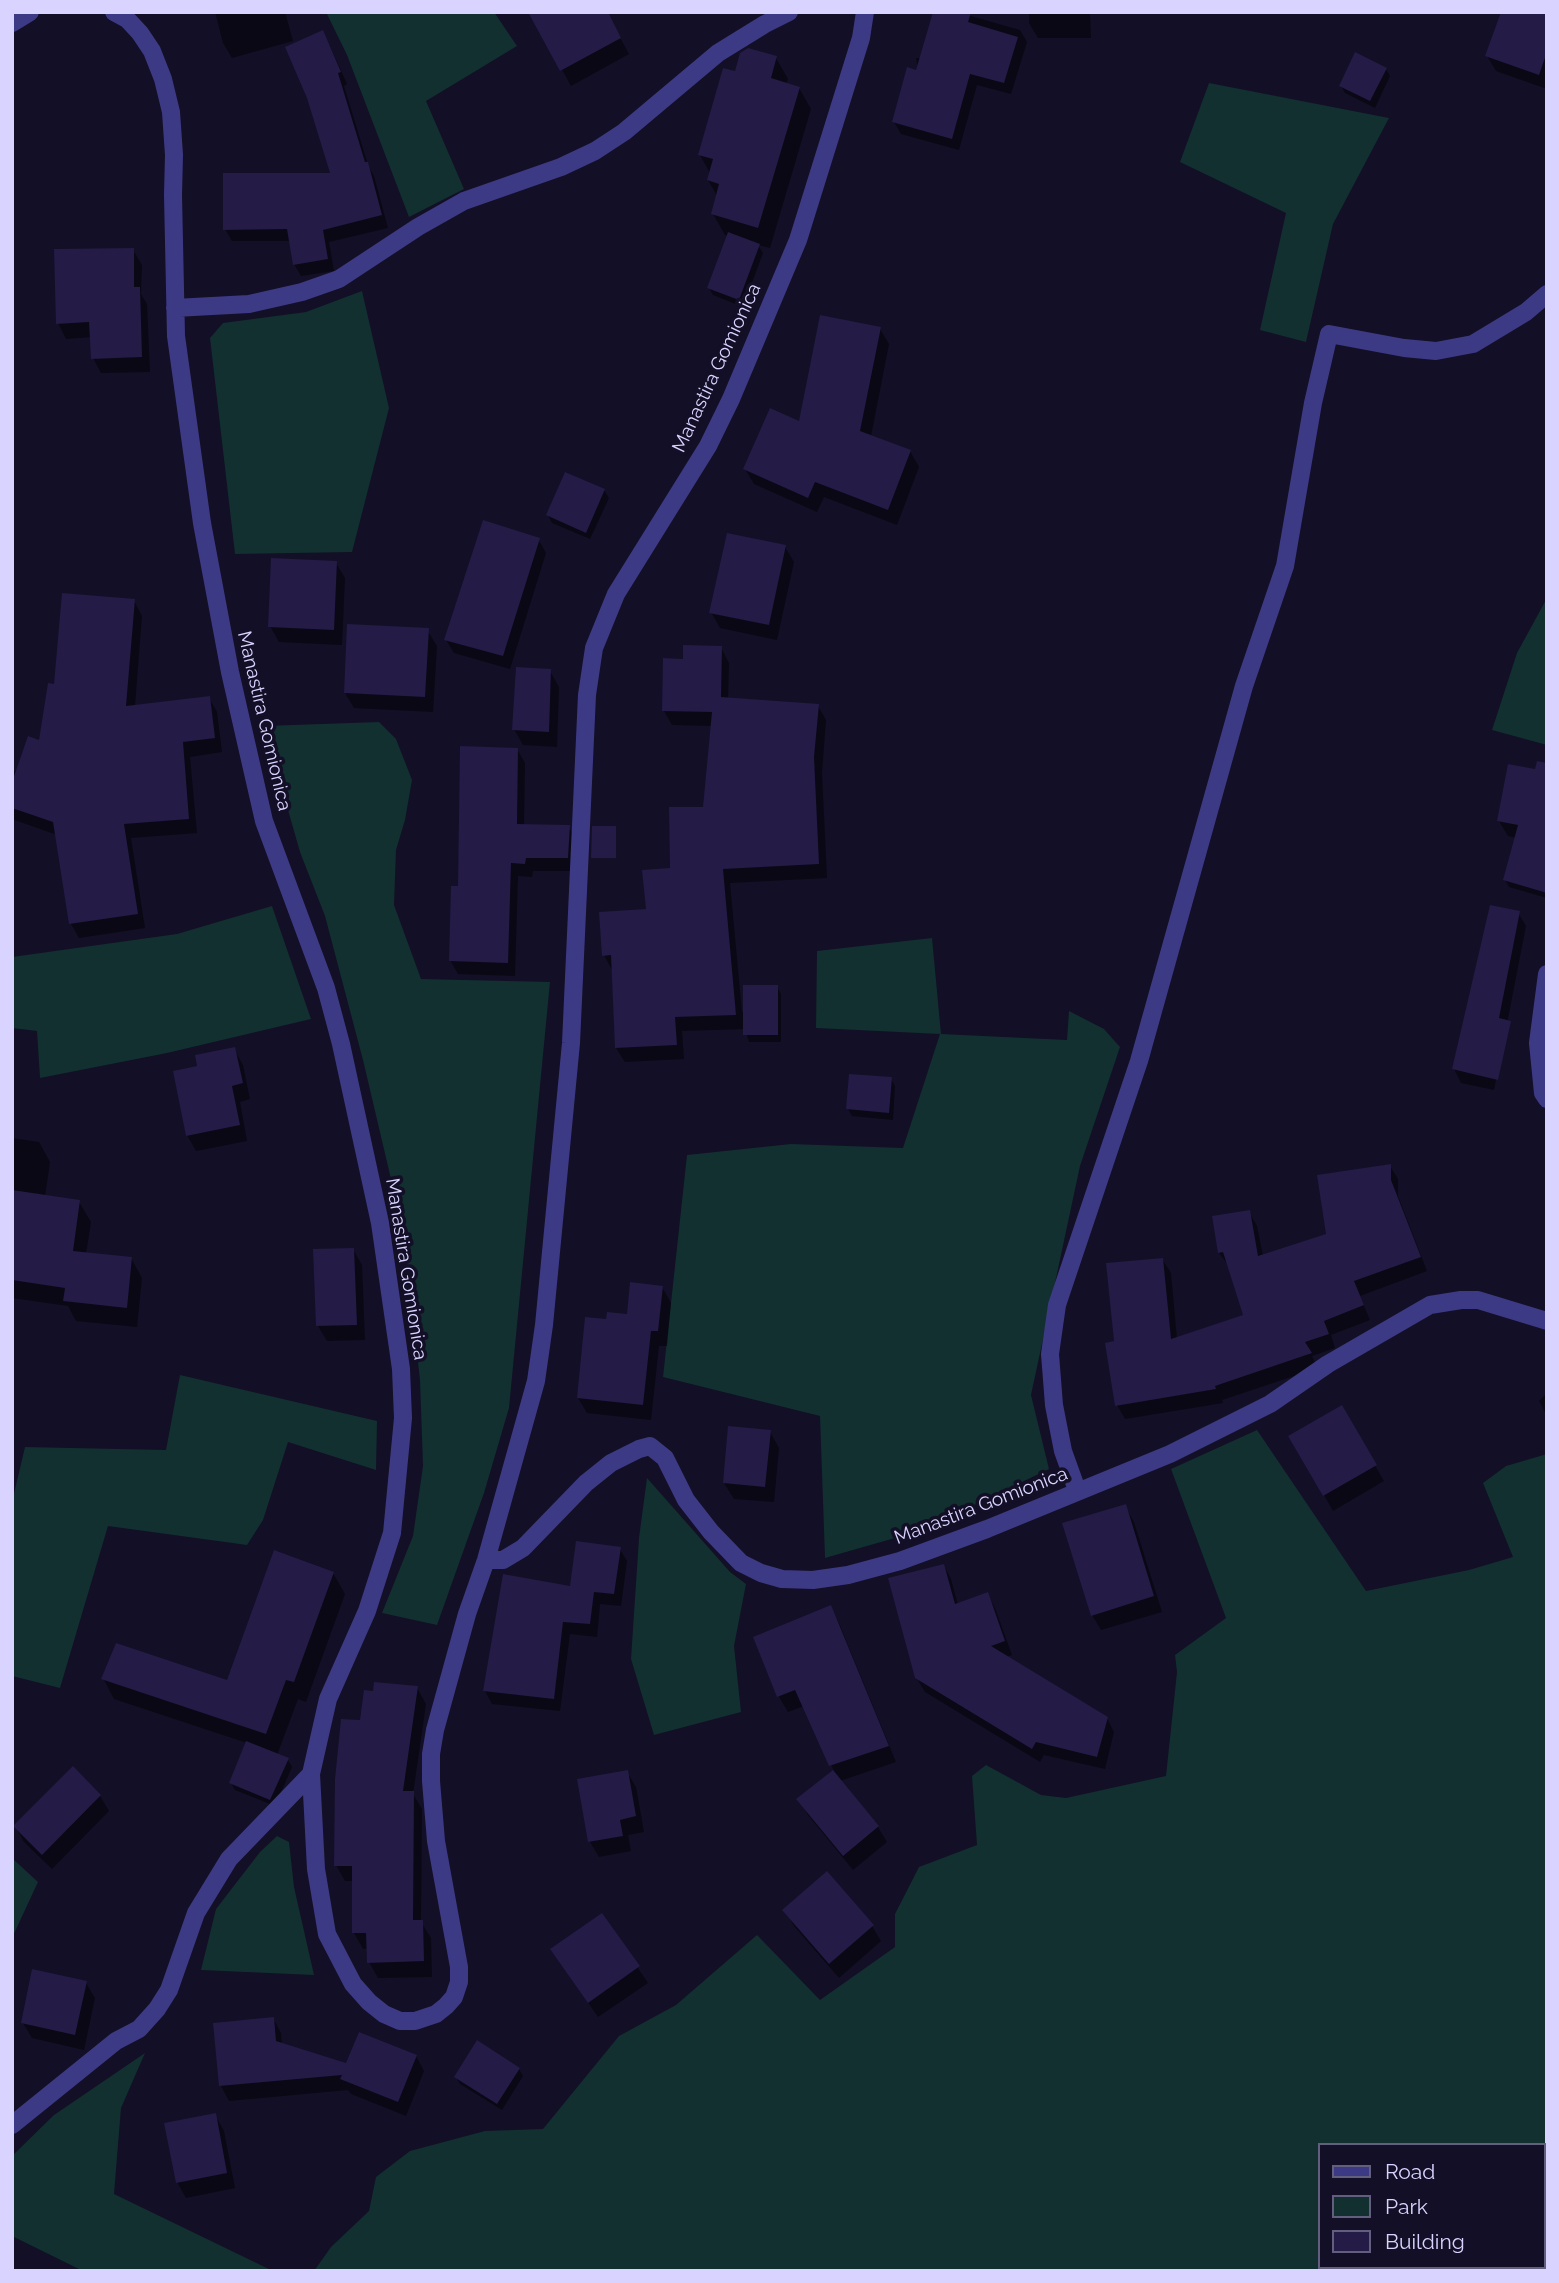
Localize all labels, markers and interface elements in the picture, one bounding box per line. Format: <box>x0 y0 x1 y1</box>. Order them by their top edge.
street label: Manastira Gomionica <box>668 280 766 456</box>
street label: Manastira Gomionica <box>232 629 296 813</box>
street label: Manastira Gomionica <box>380 1177 432 1361</box>
street label: Manastira Gomionica <box>891 1462 1071 1550</box>
legend <box>1318 2143 1545 2269</box>
text: Road <box>1385 2159 1435 2184</box>
text: Park <box>1385 2194 1428 2219</box>
text: Building <box>1385 2229 1465 2254</box>

